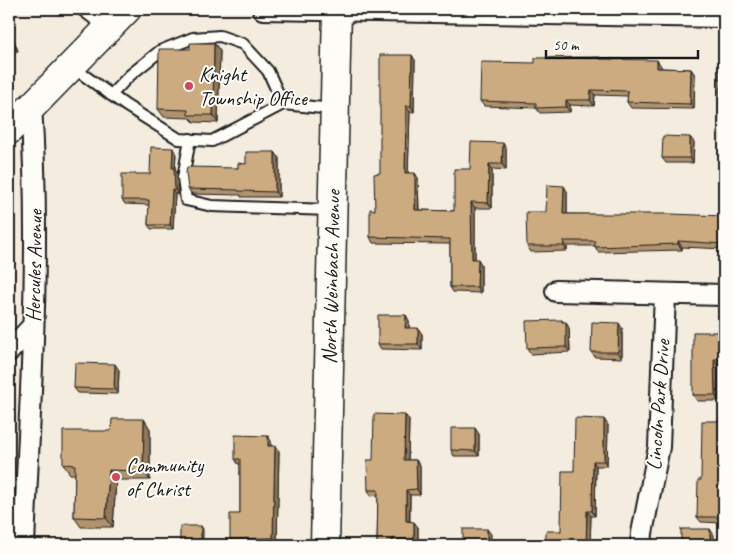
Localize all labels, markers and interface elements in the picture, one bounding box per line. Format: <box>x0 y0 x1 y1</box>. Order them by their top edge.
scale bar <box>546 28 698 60</box>
text: 50 m <box>553 36 580 55</box>
place label: Knight Township Office <box>199 61 308 111</box>
marker: Knight Township Office <box>183 80 195 92</box>
street label: North Weinbach Avenue <box>316 188 346 364</box>
street label: Hercules Avenue <box>20 208 48 322</box>
street label: Lincoln Park Drive <box>640 338 676 471</box>
place label: Community of Christ <box>126 452 205 502</box>
marker: Community of Christ <box>110 471 122 483</box>

